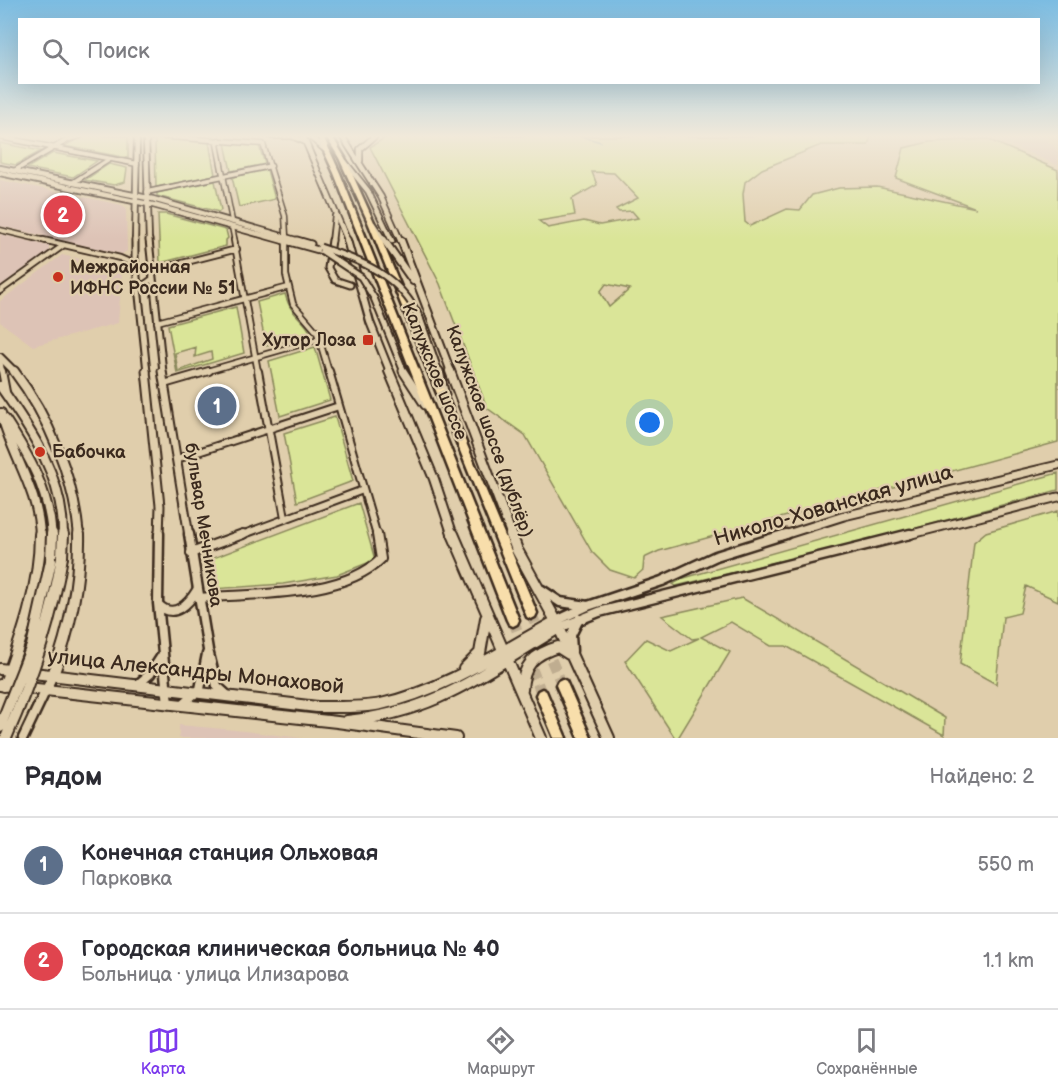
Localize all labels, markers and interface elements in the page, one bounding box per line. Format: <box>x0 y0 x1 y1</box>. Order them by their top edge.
search box <box>18 18 1040 84</box>
icon: search <box>39 35 72 68</box>
text: Поиск <box>87 38 150 65</box>
pin: 2 <box>44 192 82 238</box>
place label: Межрайонная ИФНС России № 51 <box>70 257 236 299</box>
marker: Межрайонная ИФНС России № 51 <box>51 270 65 284</box>
street label: Калужское шоссе <box>397 299 472 443</box>
street label: Калужское шоссе (дублёр) <box>441 322 538 540</box>
place label: Хутор Лоза <box>261 330 357 351</box>
marker: Хутор Лоза <box>361 333 375 347</box>
pin: 1 <box>198 384 236 428</box>
your location <box>635 408 664 437</box>
place label: Бабочка <box>52 442 126 463</box>
street label: бульвар Мечникова <box>180 442 227 609</box>
marker: Бабочка <box>33 445 47 459</box>
street label: Николо-Хованская улица <box>711 459 956 552</box>
street label: улица Александры Монаховой <box>46 643 345 700</box>
text: Рядом <box>24 762 102 793</box>
text: Найдено: 2 <box>930 765 1034 789</box>
text: Конечная станция Ольховая <box>81 840 378 867</box>
text: 1 <box>39 853 48 877</box>
text: 550 m <box>977 853 1034 877</box>
text: Парковка <box>81 867 172 891</box>
text: Городская клиническая больница № 40 <box>81 936 500 963</box>
text: 2 <box>38 949 49 973</box>
text: 1.1 km <box>983 949 1034 973</box>
text: Больница · улица Илизарова <box>81 963 349 987</box>
tab: Карта <box>141 1024 186 1079</box>
tab: Маршрут <box>467 1024 535 1079</box>
tab: Сохранённые <box>816 1024 917 1079</box>

